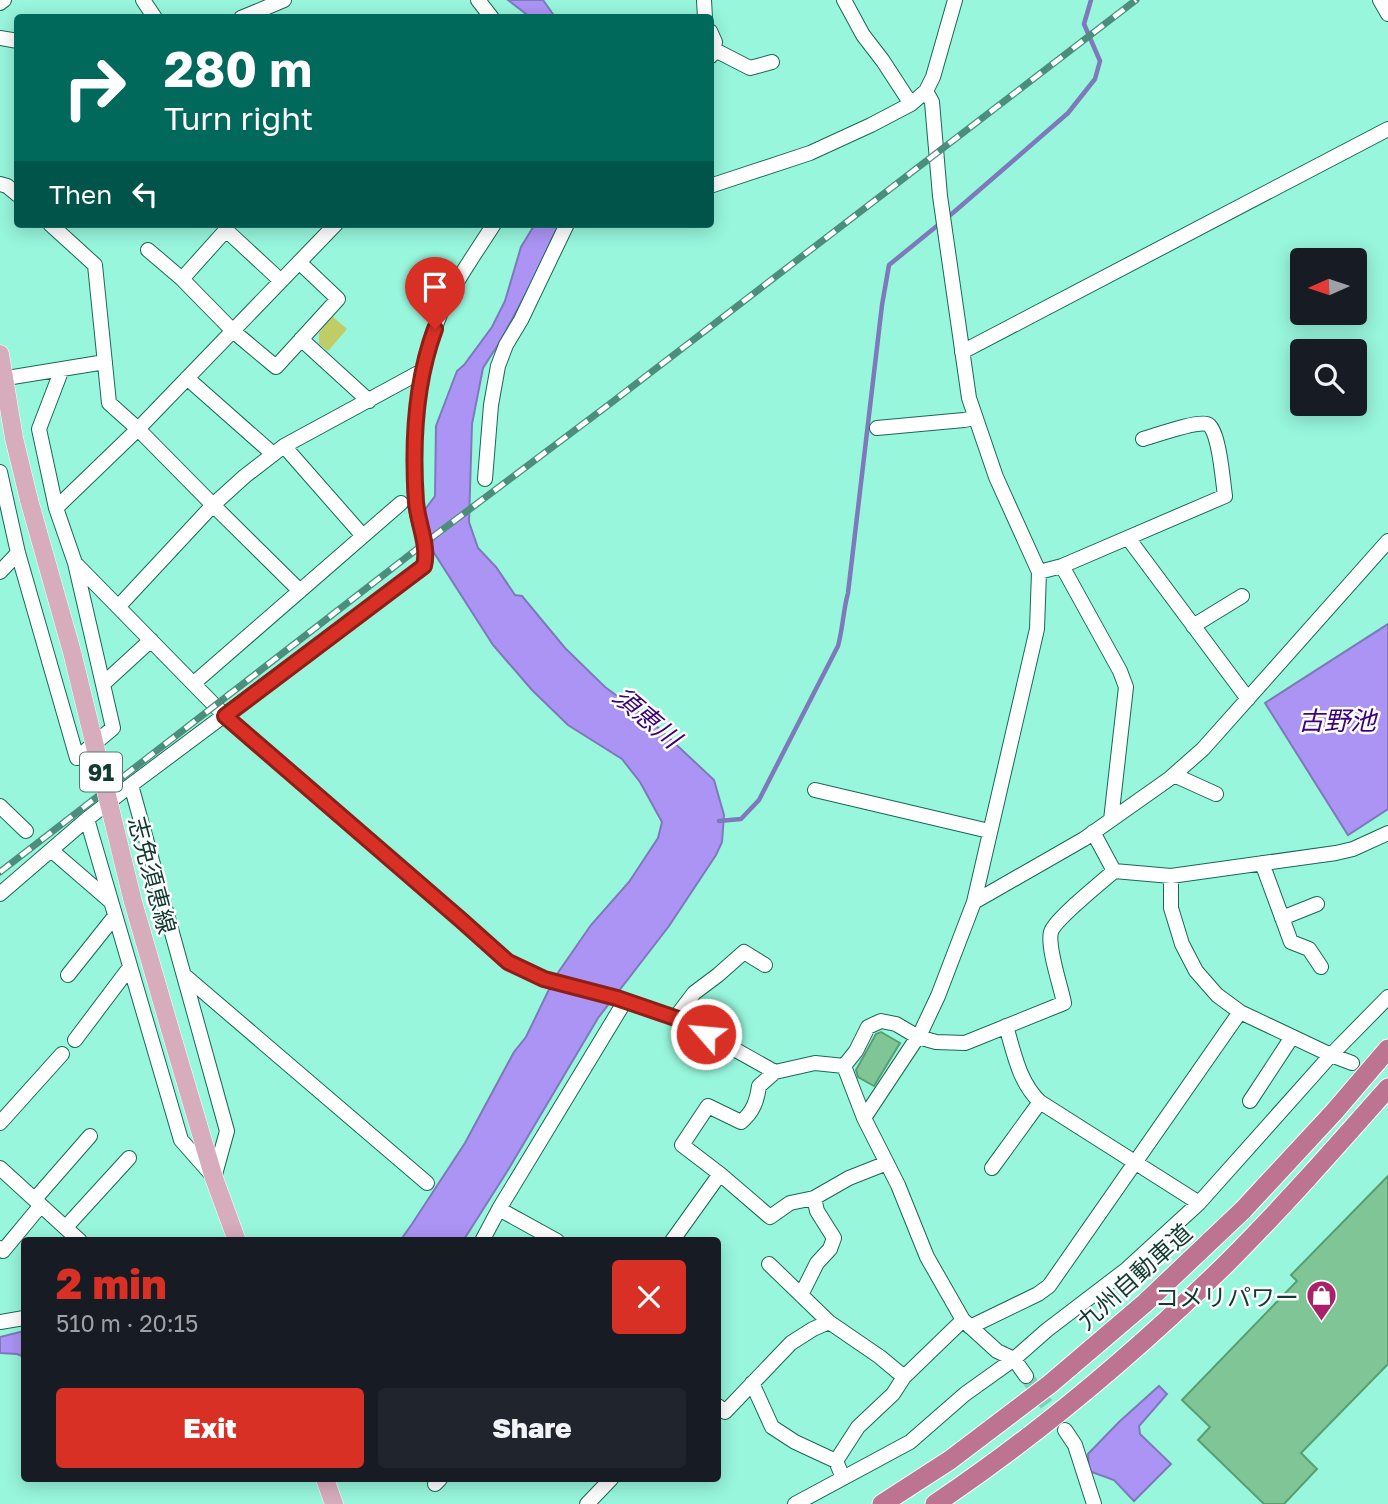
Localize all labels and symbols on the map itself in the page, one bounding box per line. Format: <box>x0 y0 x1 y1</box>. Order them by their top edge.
north arrow <box>1290 248 1367 326</box>
pin <box>405 257 465 329</box>
water label: 須恵川 <box>607 680 689 756</box>
water label: 古野池 <box>1298 705 1379 736</box>
road number: 91 <box>80 752 122 792</box>
street label: 志免須恵線 <box>123 813 183 937</box>
position arrow <box>669 997 743 1071</box>
street label: 九州自動車道 <box>1071 1217 1197 1335</box>
shop icon: コメリパワー <box>1305 1279 1339 1323</box>
place label: コメリパワー <box>1155 1282 1299 1311</box>

